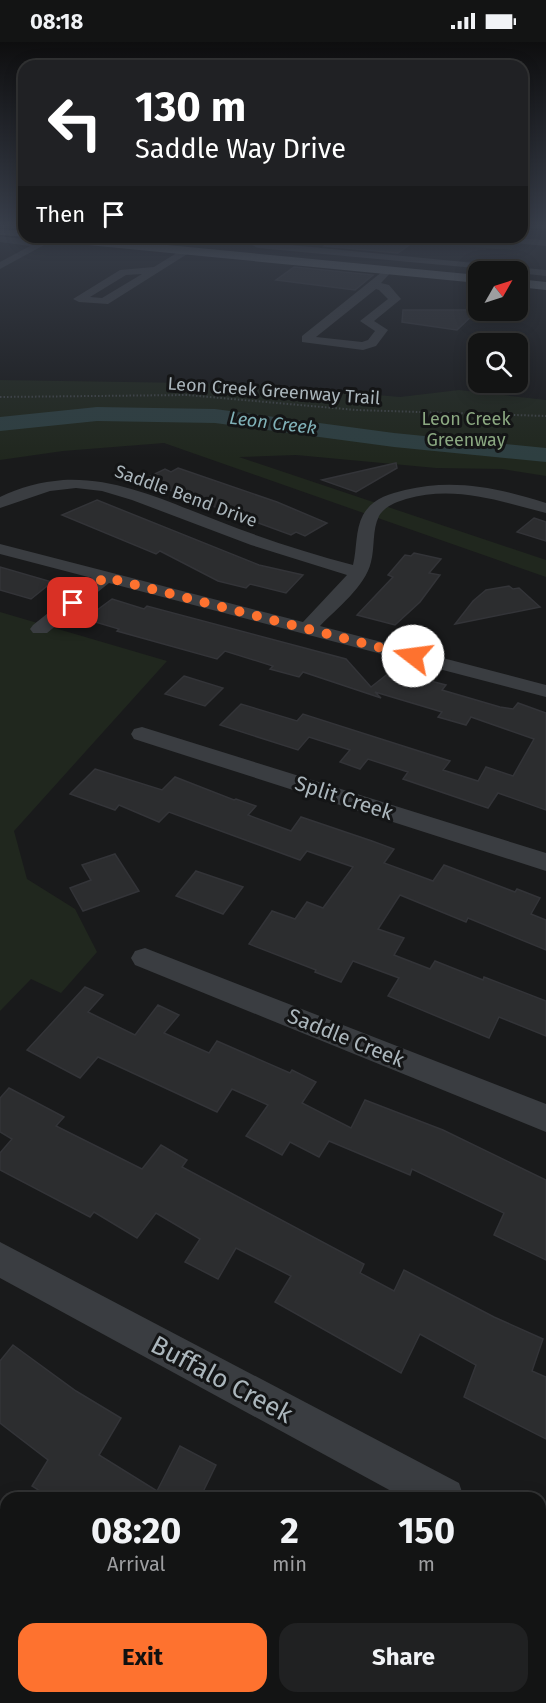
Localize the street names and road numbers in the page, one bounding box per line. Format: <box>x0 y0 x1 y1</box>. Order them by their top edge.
street label: Leon Creek Greenway Trail <box>167 373 381 409</box>
street label: Saddle Bend Drive <box>112 460 260 532</box>
street label: Split Creek <box>292 770 397 826</box>
street label: Saddle Creek <box>284 1003 408 1073</box>
street label: Buffalo Creek <box>145 1329 299 1430</box>

